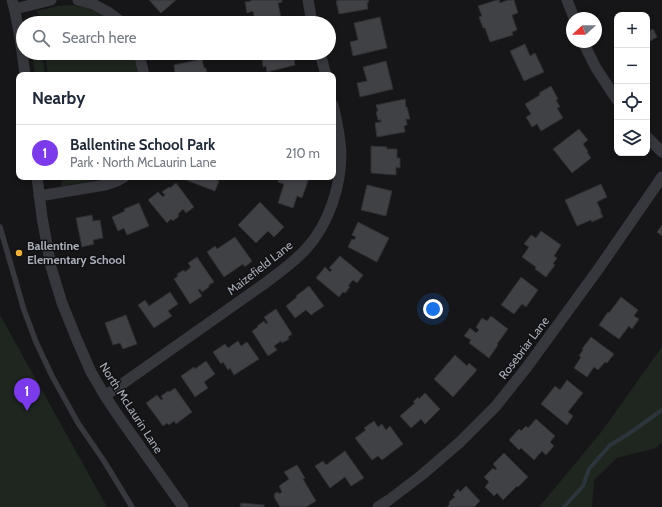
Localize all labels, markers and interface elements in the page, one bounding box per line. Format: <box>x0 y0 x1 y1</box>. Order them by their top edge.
north arrow <box>566 12 602 48</box>
map controls <box>614 12 650 156</box>
button: + <box>614 12 650 48</box>
search box <box>16 16 336 60</box>
icon: search <box>30 27 52 49</box>
text: Search here <box>62 29 137 47</box>
button: − <box>614 48 650 84</box>
button: locate <box>614 84 650 120</box>
text: Nearby <box>32 88 85 108</box>
button: layers <box>614 120 650 156</box>
text: Ballentine School Park <box>70 136 215 154</box>
text: 1 <box>43 145 47 161</box>
text: 210 m <box>286 145 320 161</box>
text: Park · North McLaurin Lane <box>70 154 216 170</box>
street label: Maizefield Lane <box>224 237 295 298</box>
place label: Ballentine Elementary School <box>27 238 125 267</box>
marker: Ballentine Elementary School <box>14 248 24 258</box>
your location <box>423 299 443 319</box>
street label: Rosebriar Lane <box>495 313 552 382</box>
street label: North McLaurin Lane <box>96 359 166 456</box>
pin: 1 <box>14 378 40 411</box>

